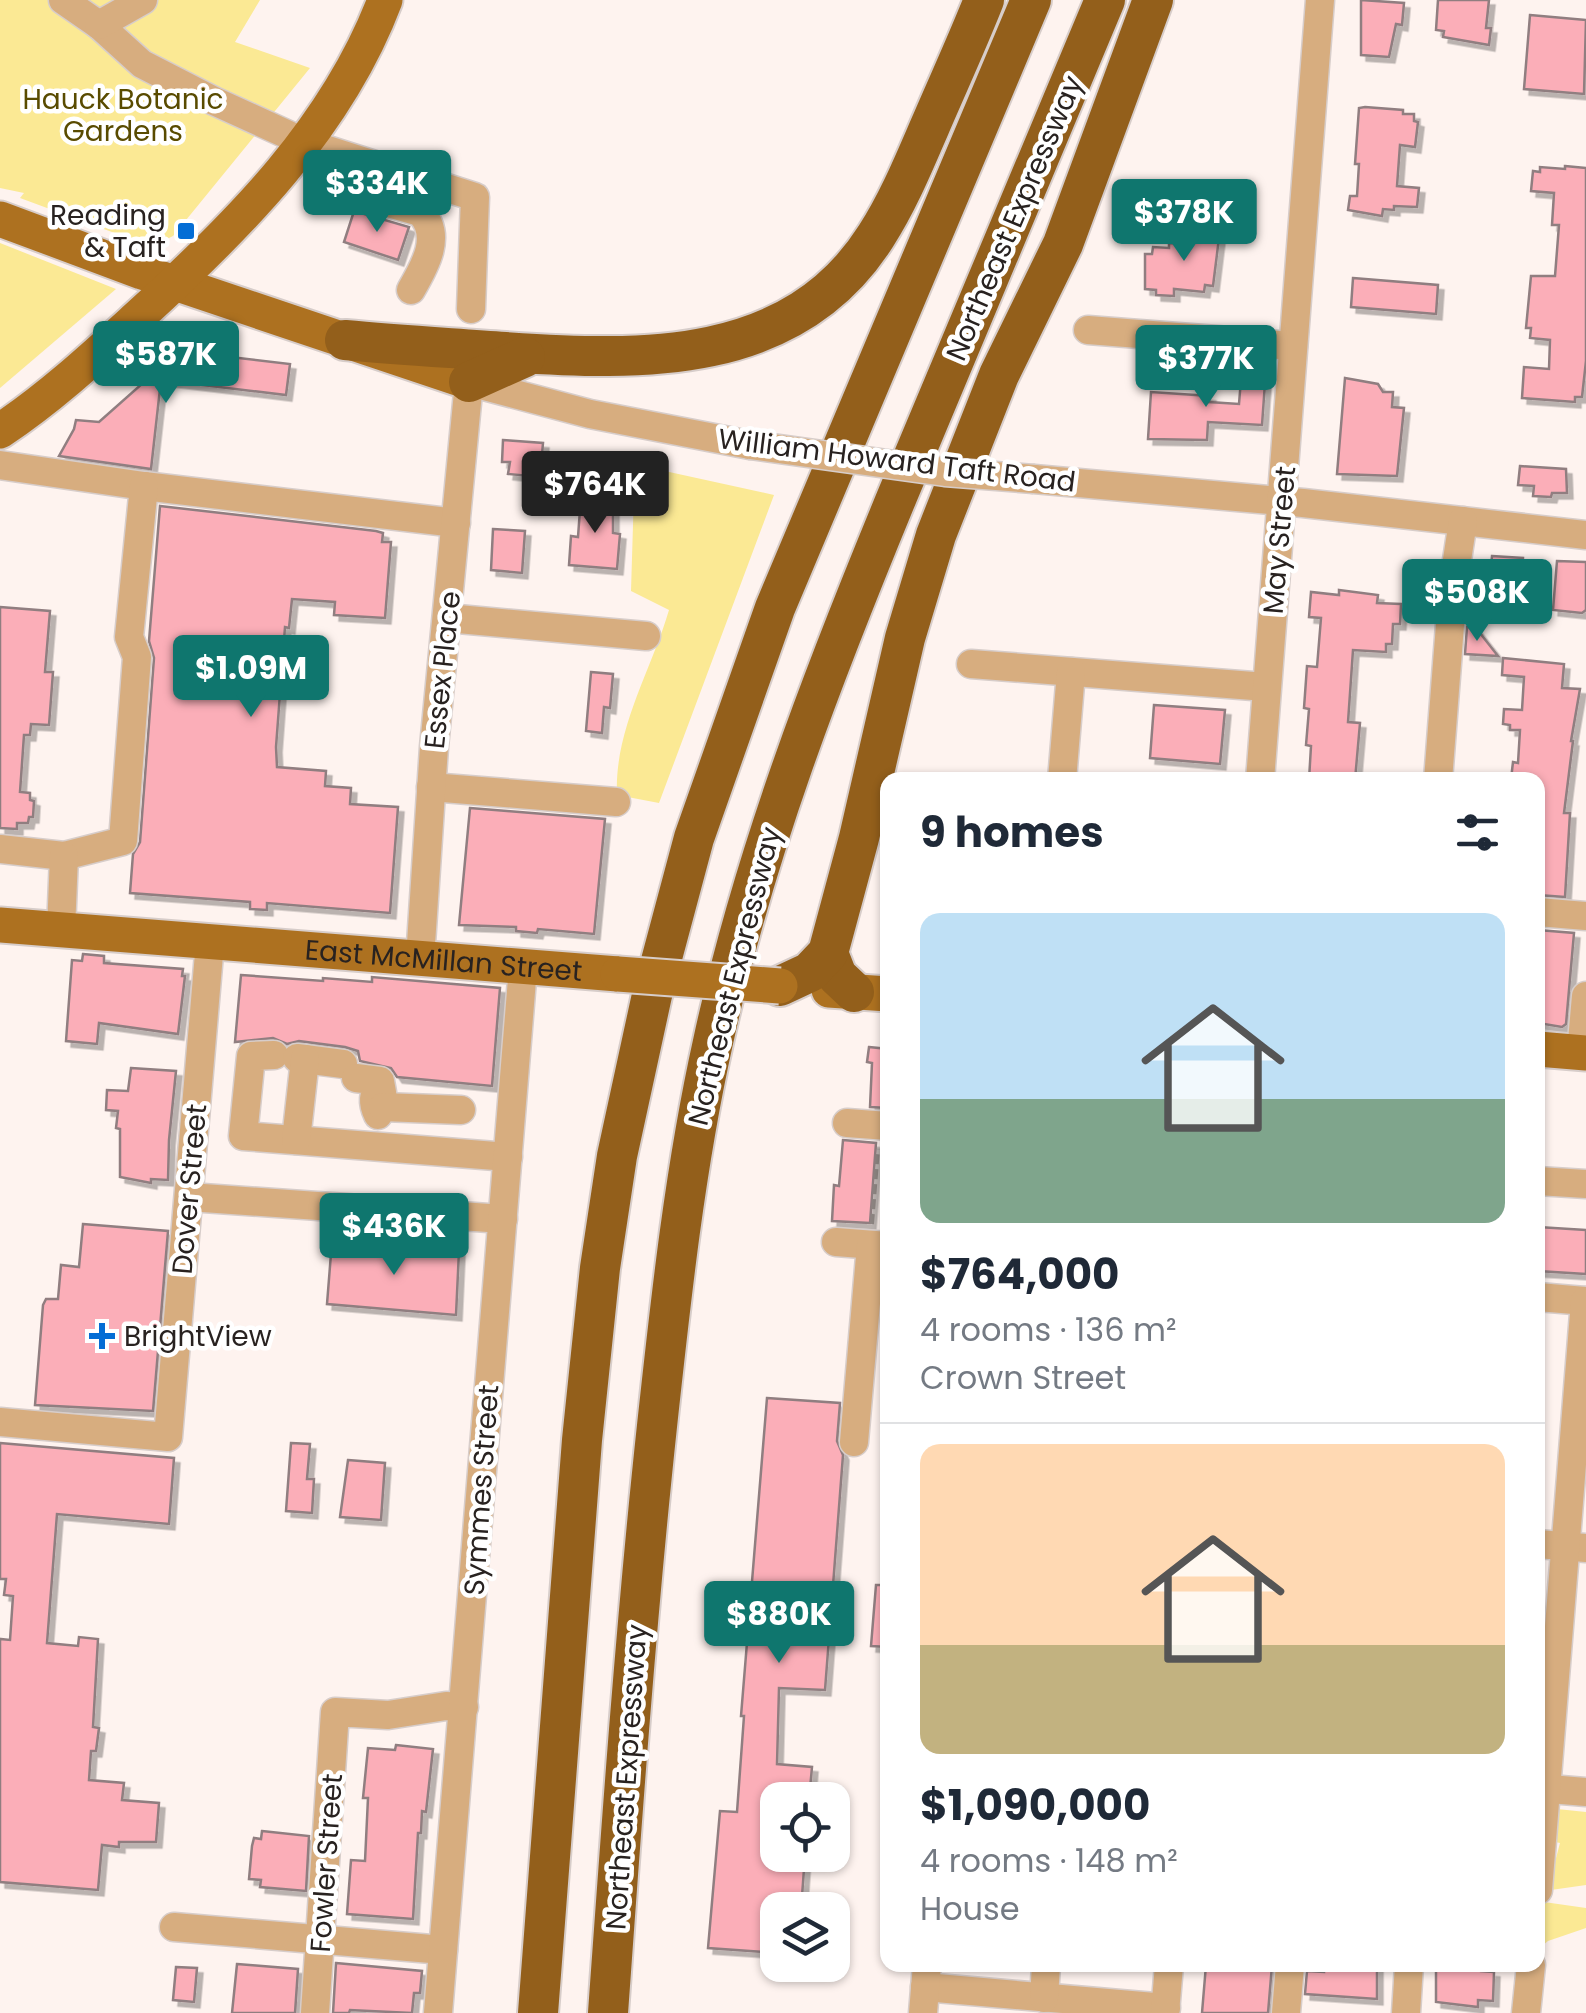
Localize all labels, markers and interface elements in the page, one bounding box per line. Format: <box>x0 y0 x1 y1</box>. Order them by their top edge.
street label: Northeast Expressway <box>937 69 1092 367</box>
park label: Hauck Botanic Gardens <box>22 80 224 151</box>
pin: $334K <box>307 150 447 235</box>
text: $334K <box>325 160 429 205</box>
pin: $378K <box>1114 179 1254 264</box>
text: $378K <box>1134 189 1234 234</box>
place label: Reading & Taft <box>50 196 166 267</box>
marker: Reading & Taft <box>175 220 197 242</box>
pin: $587K <box>96 321 236 406</box>
pin: $377K <box>1136 325 1276 410</box>
text: $587K <box>115 331 217 376</box>
text: $377K <box>1158 335 1254 380</box>
street label: William Howard Taft Road <box>716 419 1078 502</box>
pin: $764K <box>525 451 665 536</box>
text: $764K <box>544 461 646 506</box>
street label: May Street <box>1254 464 1305 616</box>
pin: $508K <box>1407 559 1547 644</box>
text: $508K <box>1424 569 1530 614</box>
street label: Essex Place <box>415 589 470 751</box>
pin: $1.09M <box>170 635 332 720</box>
text: $1.09M <box>195 645 307 690</box>
text: 9 homes <box>920 803 1104 862</box>
icon: filters <box>1450 805 1505 860</box>
street label: Northeast Expressway <box>679 823 790 1129</box>
street label: East McMillan Street <box>304 930 584 991</box>
icon: home <box>1123 978 1303 1158</box>
street label: Dover Street <box>163 1102 216 1276</box>
pin: $436K <box>324 1193 464 1278</box>
text: $436K <box>342 1203 446 1248</box>
text: $764,000 <box>920 1245 1120 1304</box>
text: 4 rooms · 136 m² <box>920 1307 1177 1352</box>
place label: BrightView <box>124 1317 272 1356</box>
marker: BrightView <box>89 1323 115 1349</box>
text: Crown Street <box>920 1355 1126 1400</box>
street label: Symmes Street <box>455 1383 508 1597</box>
icon: home <box>1123 1509 1303 1689</box>
pin: $880K <box>709 1581 849 1666</box>
text: $880K <box>726 1591 832 1636</box>
street label: Northeast Expressway <box>596 1623 657 1931</box>
street label: Fowler Street <box>301 1772 352 1954</box>
text: $1,090,000 <box>920 1776 1150 1835</box>
map controls <box>760 1782 850 1982</box>
button: locate <box>760 1782 850 1872</box>
text: 4 rooms · 148 m² <box>920 1838 1178 1883</box>
text: House <box>920 1886 1020 1931</box>
button: layers <box>760 1892 850 1982</box>

